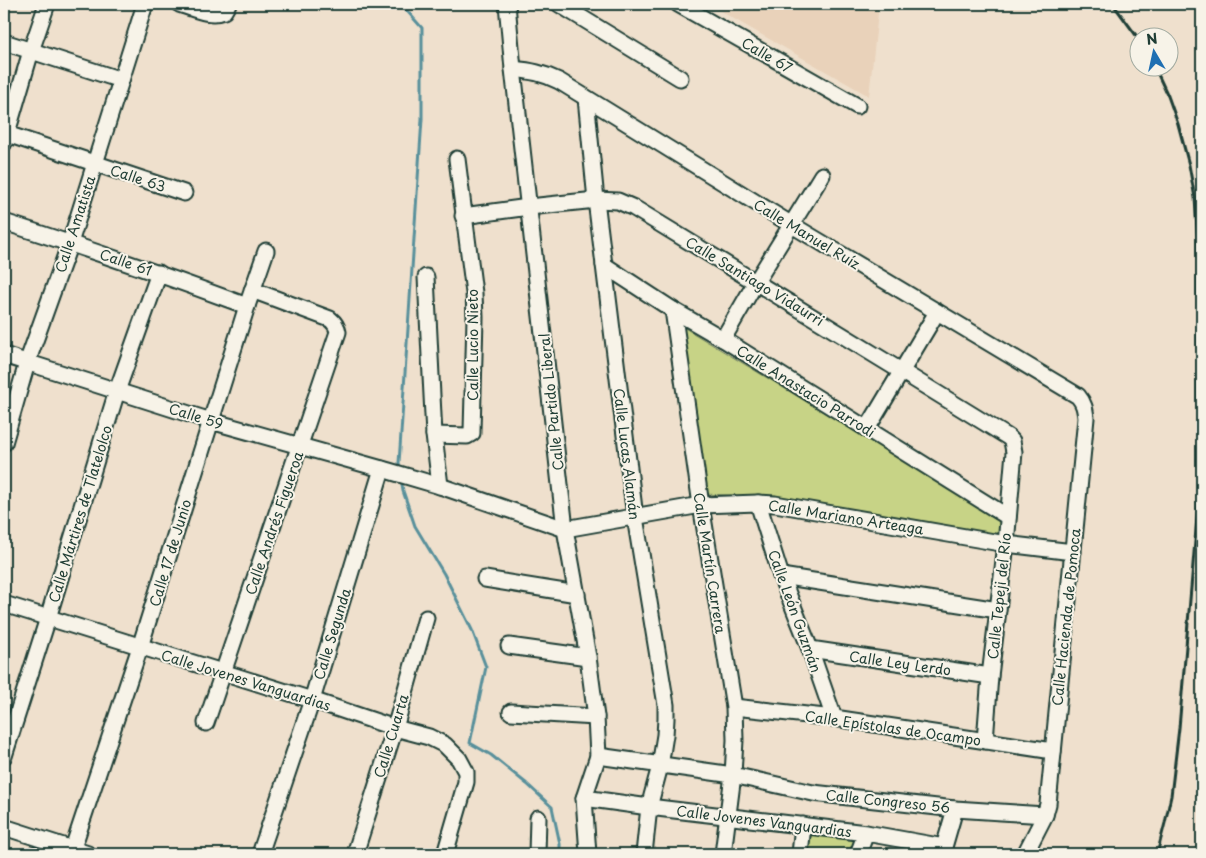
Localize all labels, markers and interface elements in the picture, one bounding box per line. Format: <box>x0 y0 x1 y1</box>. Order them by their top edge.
text: N <box>1145 27 1159 50</box>
north arrow <box>1128 28 1178 78</box>
street label: Calle 67 <box>738 32 796 78</box>
street label: Calle 63 <box>108 159 168 197</box>
street label: Calle Amatista <box>49 173 101 275</box>
street label: Calle Manuel Ruíz <box>750 194 864 274</box>
street label: Calle Santiago Vidaurri <box>682 231 828 331</box>
street label: Calle 61 <box>97 243 155 281</box>
street label: Calle Lucio Nieto <box>462 289 483 401</box>
street label: Calle Partido Liberal <box>533 332 569 472</box>
street label: Calle Anastacio Parrodi <box>733 340 880 442</box>
street label: Calle Lucas Alamán <box>609 387 645 521</box>
street label: Calle 59 <box>166 398 226 434</box>
street label: Calle Mártires de Tlatelolco <box>43 423 117 605</box>
street label: Calle Andrés Figueroa <box>240 448 309 598</box>
street label: Calle Martín Carrera <box>688 491 732 635</box>
street label: Calle Mariano Arteaga <box>767 494 925 540</box>
street label: Calle 17 de Junio <box>144 496 196 609</box>
street label: Calle Hacienda de Pomoca <box>1046 527 1086 707</box>
street label: Calle Tepeji del Río <box>982 532 1016 660</box>
street label: Calle León Guzmán <box>763 547 827 675</box>
street label: Calle Segunda <box>308 585 356 683</box>
street label: Calle Jovenes Vanguardias <box>159 644 333 716</box>
street label: Calle Ley Lerdo <box>848 645 953 681</box>
street label: Calle Cuarta <box>368 691 414 781</box>
street label: Calle Epístolas de Ocampo <box>803 705 983 751</box>
street label: Calle Congreso 56 <box>825 784 951 818</box>
street label: Calle Jovenes Vanguardias <box>675 800 853 842</box>

